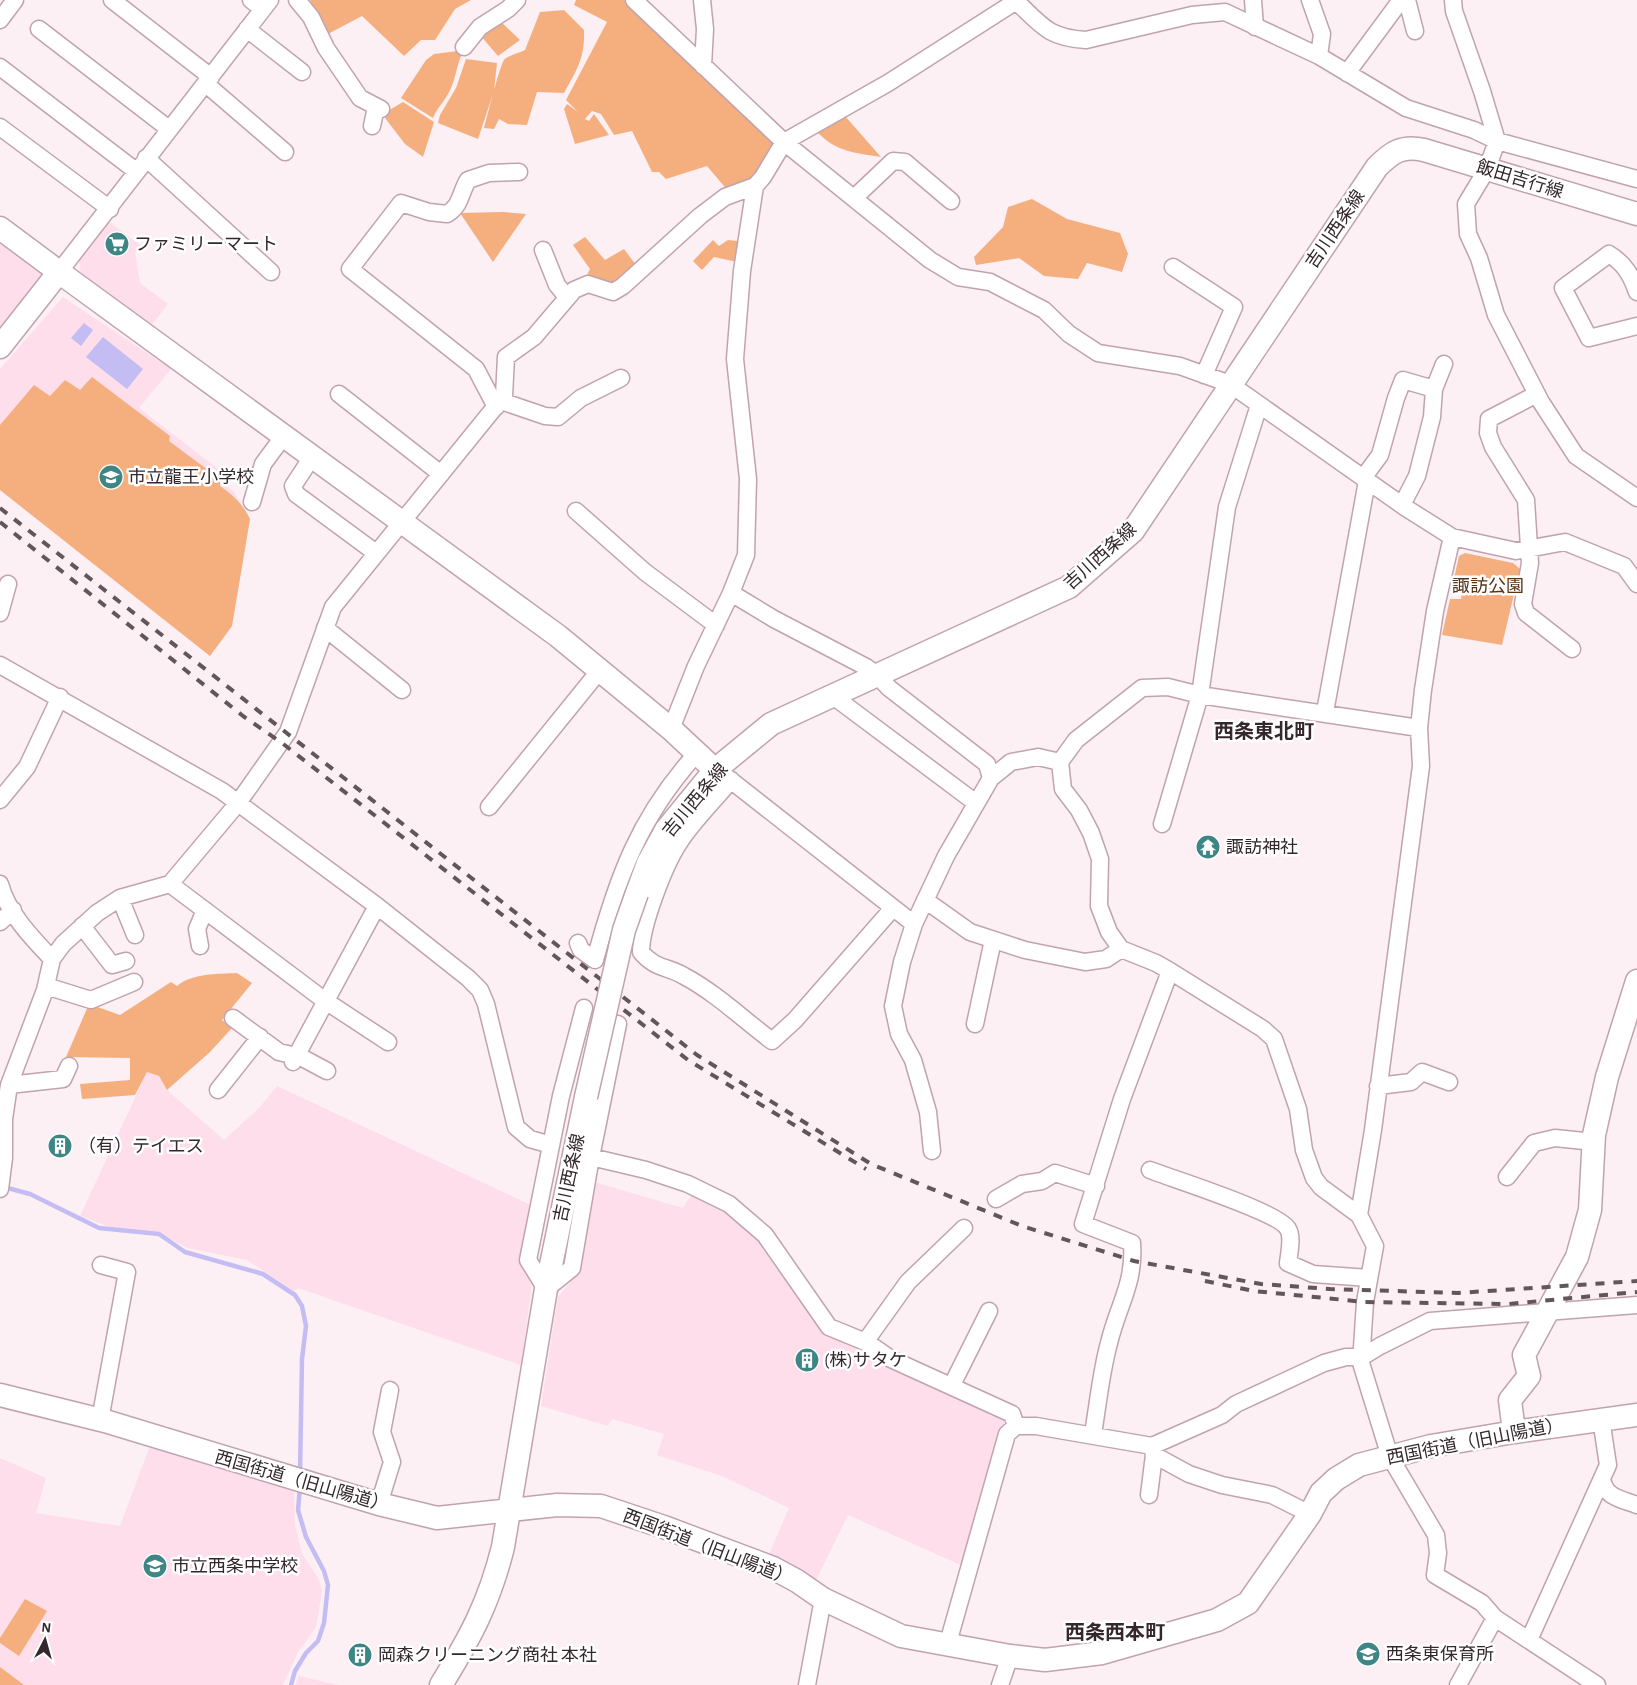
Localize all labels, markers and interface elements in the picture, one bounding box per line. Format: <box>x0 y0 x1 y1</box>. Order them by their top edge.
street label: 飯田吉行線 <box>1474 156 1566 202</box>
street label: 吉川西条線 <box>1302 186 1368 272</box>
supermarket icon: ファミリーマート <box>104 231 130 257</box>
place label: ファミリーマート <box>134 236 278 254</box>
school or university icon: 市立龍王小学校 <box>98 464 124 490</box>
place label: 市立龍王小学校 <box>128 467 254 487</box>
street label: 吉川西条線 <box>1060 518 1140 594</box>
park label: 諏訪公園 <box>1452 577 1524 596</box>
district label: 西条東北町 <box>1214 721 1314 742</box>
street label: 吉川西条線 <box>658 759 732 841</box>
temple icon: 諏訪神社 <box>1195 834 1221 860</box>
place label: 諏訪神社 <box>1226 838 1298 857</box>
street label: 吉川西条線 <box>550 1132 588 1224</box>
building icon: （有）テイエス <box>47 1133 73 1159</box>
place label: （有）テイエス <box>78 1136 204 1156</box>
building icon: (株)サタケ <box>794 1347 820 1373</box>
place label: (株)サタケ <box>824 1351 907 1370</box>
street label: 西国街道（旧山陽道） <box>1385 1414 1565 1468</box>
street label: 西国街道（旧山陽道） <box>213 1447 391 1515</box>
street label: 西国街道（旧山陽道） <box>620 1505 796 1589</box>
school or university icon: 市立西条中学校 <box>142 1553 168 1579</box>
place label: 市立西条中学校 <box>172 1556 298 1576</box>
north arrow <box>20 1615 70 1665</box>
text: N <box>41 1621 52 1636</box>
district label: 西条西本町 <box>1065 1622 1165 1643</box>
school or university icon: 西条東保育所 <box>1355 1641 1381 1667</box>
building icon: 岡森クリーニング商社 本社 <box>347 1642 373 1668</box>
place label: 岡森クリーニング商社 本社 <box>378 1645 597 1665</box>
place label: 西条東保育所 <box>1386 1645 1494 1664</box>

